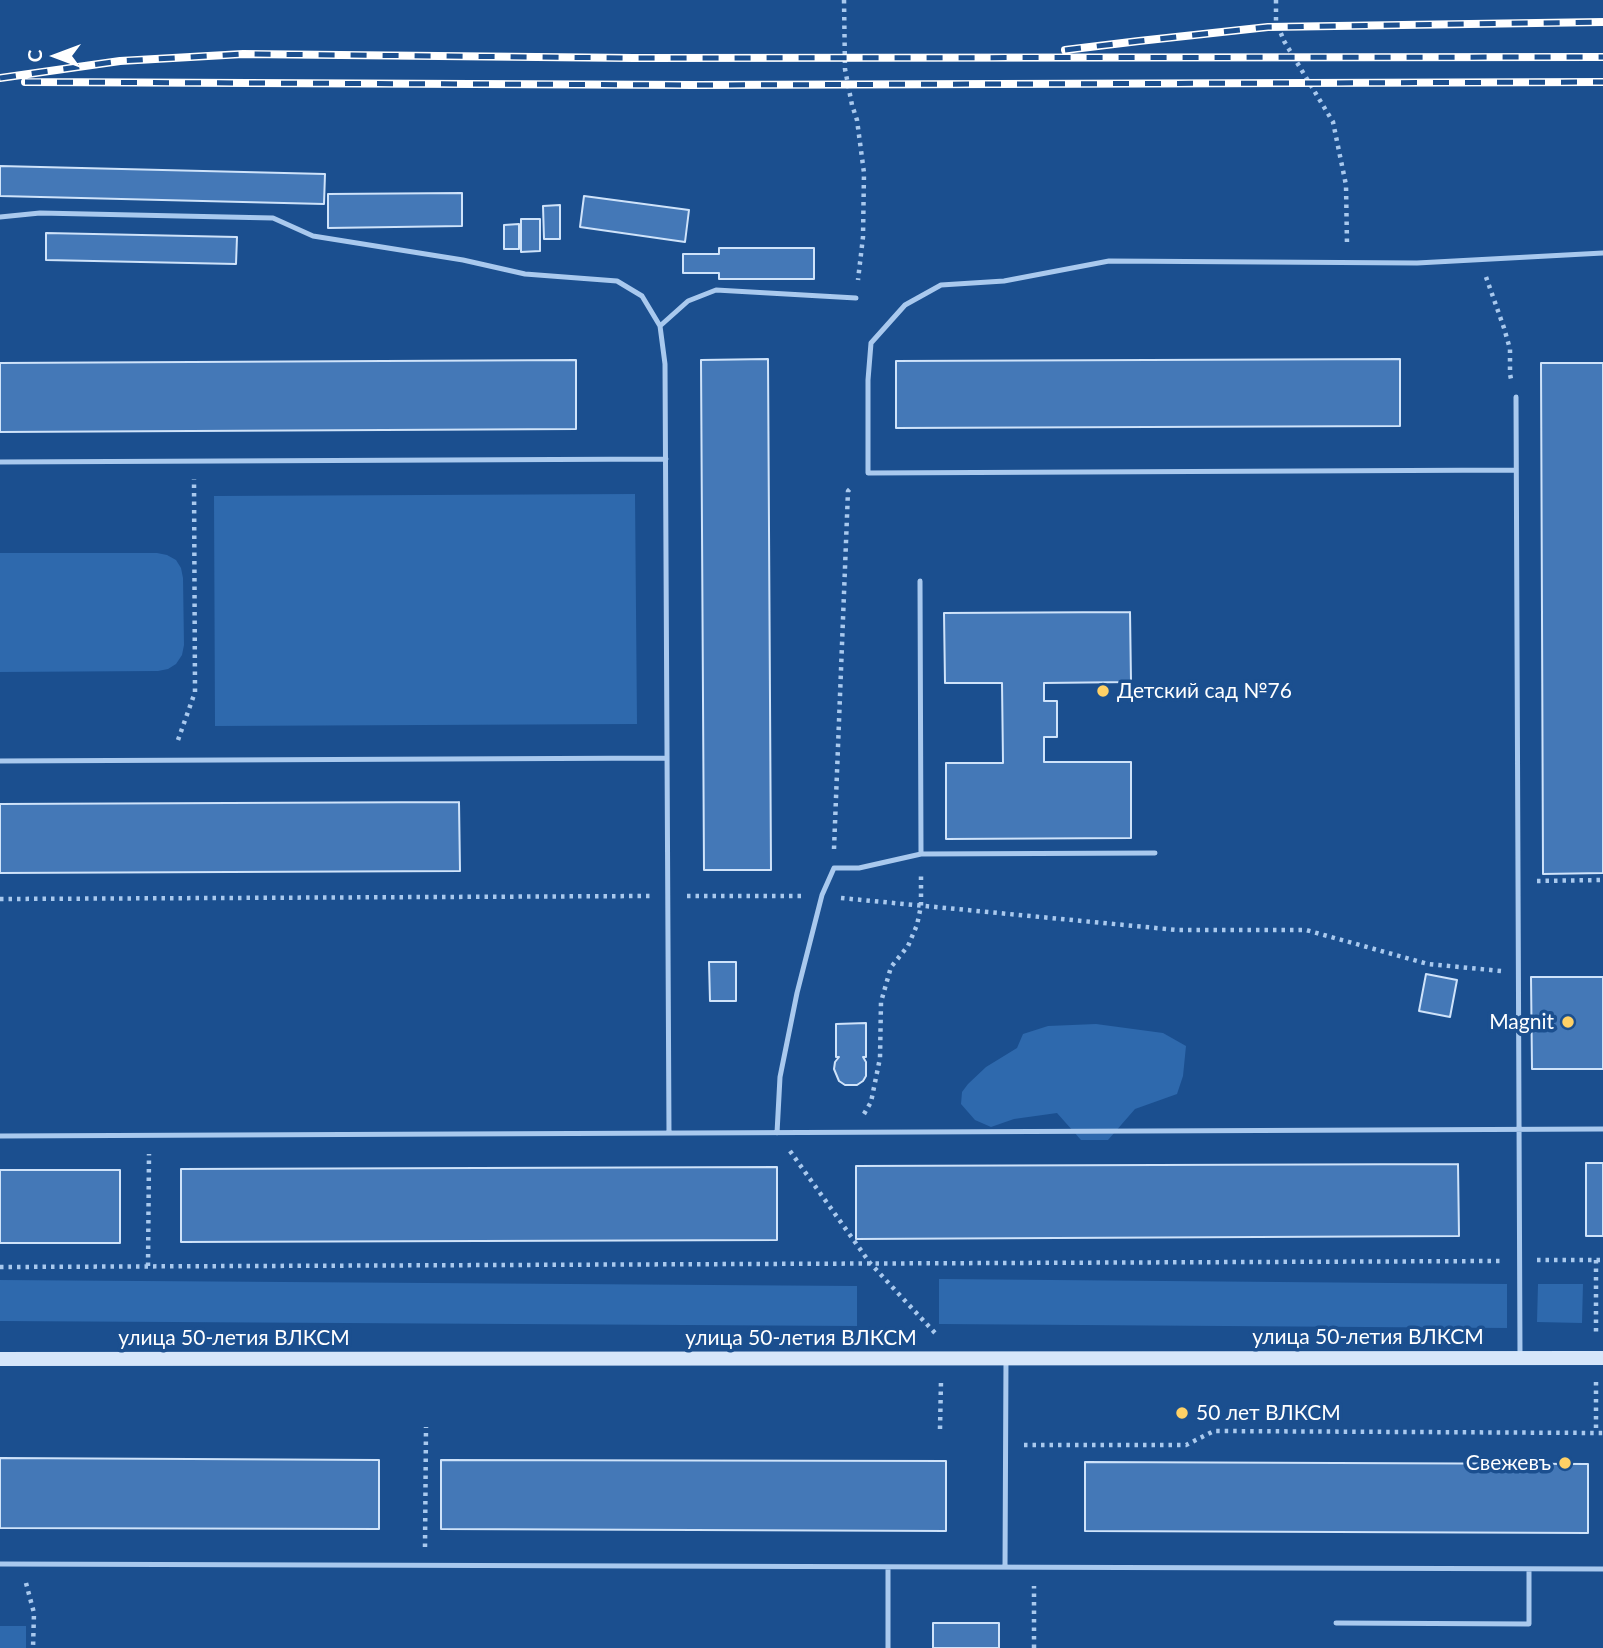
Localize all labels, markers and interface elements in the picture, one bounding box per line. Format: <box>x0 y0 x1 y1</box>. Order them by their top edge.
north arrow <box>21 21 91 91</box>
text: С <box>23 50 46 62</box>
place label: Детский сад №76 <box>1117 678 1292 704</box>
marker: Детский сад №76 <box>1095 683 1111 699</box>
place label: Magnit <box>1489 1009 1554 1035</box>
marker: Magnit <box>1560 1014 1576 1030</box>
street label: улица 50-летия ВЛКСМ <box>1252 1324 1484 1350</box>
street label: улица 50-летия ВЛКСМ <box>118 1325 350 1351</box>
street label: улица 50-летия ВЛКСМ <box>685 1325 917 1351</box>
place label: 50 лет ВЛКСМ <box>1196 1400 1341 1426</box>
marker: 50 лет ВЛКСМ <box>1174 1405 1190 1421</box>
place label: Свежевъ <box>1466 1450 1551 1476</box>
marker: Свежевъ <box>1557 1455 1573 1471</box>

